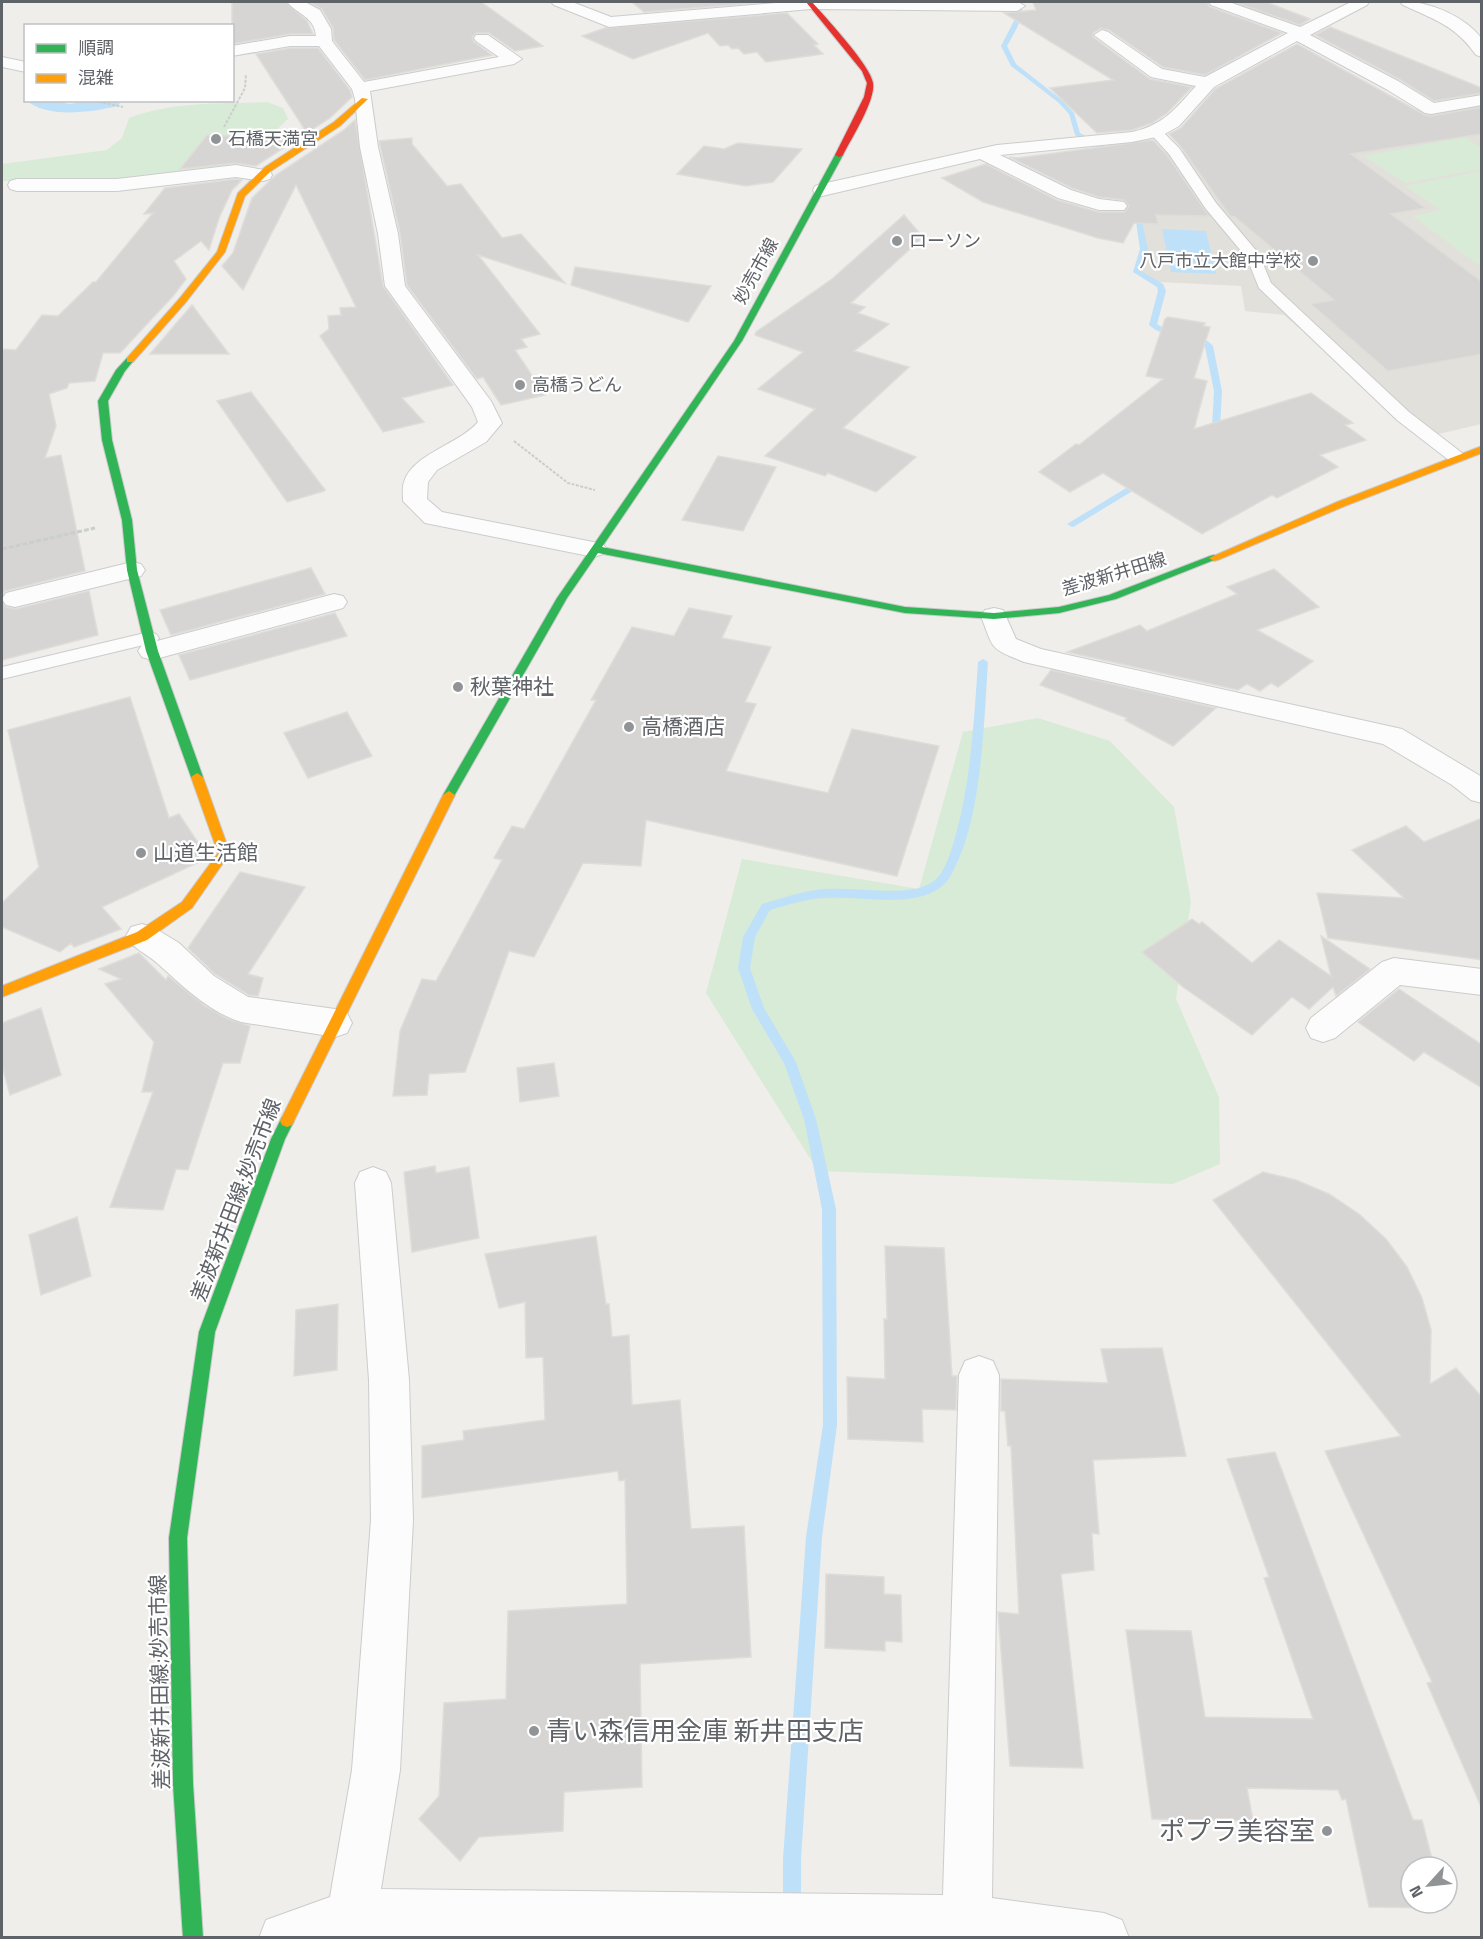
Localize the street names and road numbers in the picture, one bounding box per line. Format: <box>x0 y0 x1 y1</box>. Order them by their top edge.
street label: 妙売市線 <box>726 233 785 309</box>
street label: 差波新井田線 <box>1058 545 1169 602</box>
street label: 差波新井田線;妙売市線 <box>182 1093 289 1306</box>
street label: 差波新井田線;妙売市線 <box>141 1574 177 1790</box>

